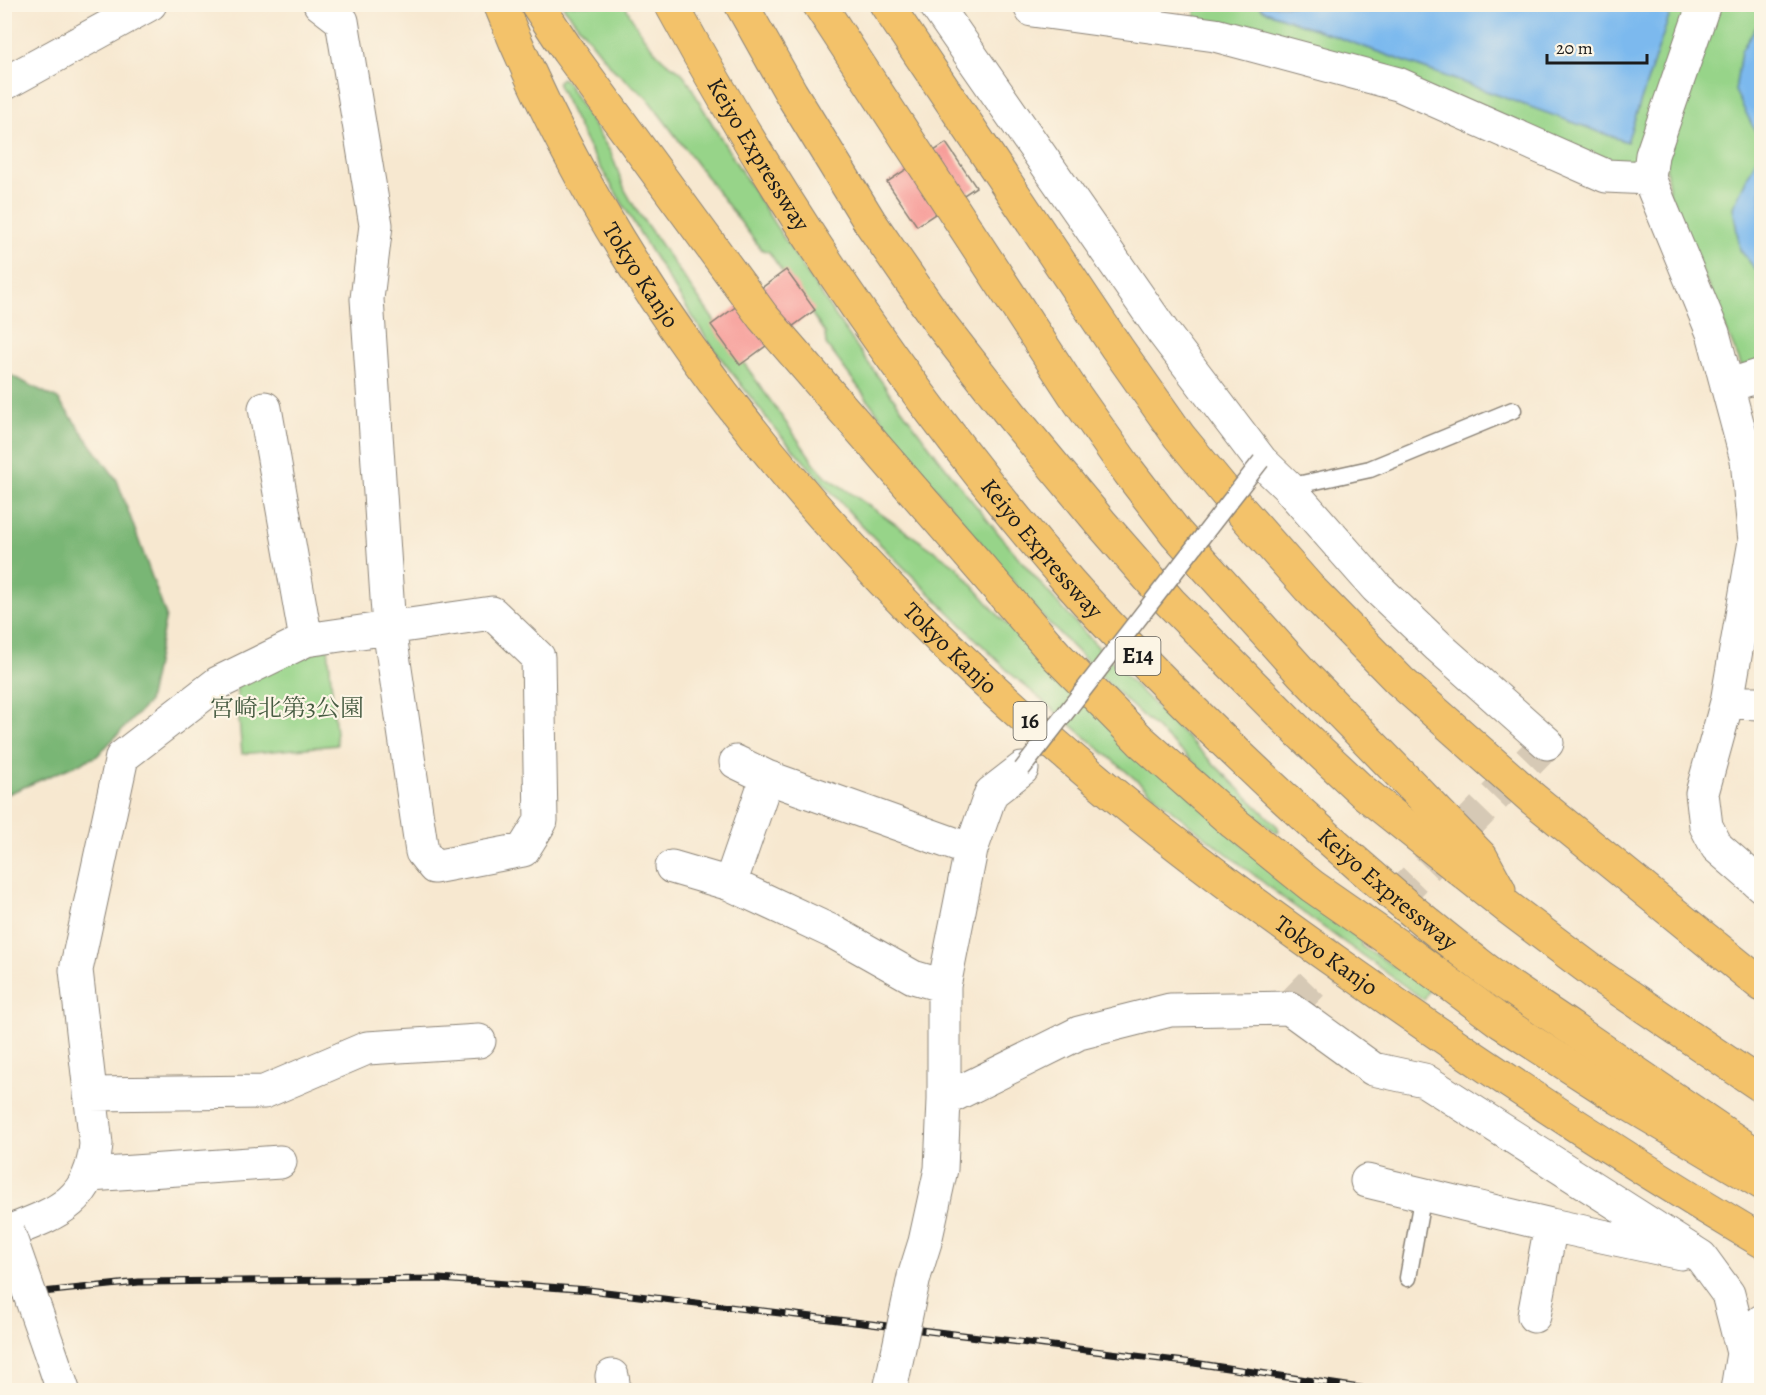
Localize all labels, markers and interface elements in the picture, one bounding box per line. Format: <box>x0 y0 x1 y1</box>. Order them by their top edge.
scale bar <box>1547 27 1648 65</box>
text: 20 m <box>1556 36 1593 60</box>
street label: Keiyo Expressway <box>700 72 818 237</box>
street label: Tokyo Kanjo <box>595 216 687 334</box>
street label: Keiyo Expressway <box>973 472 1111 626</box>
street label: Tokyo Kanjo <box>896 595 1005 701</box>
road number: E14 <box>1116 637 1160 675</box>
park label: 宮崎北第3公園 <box>210 692 364 724</box>
road number: 16 <box>1014 702 1046 740</box>
street label: Keiyo Expressway <box>1311 820 1465 958</box>
street label: Tokyo Kanjo <box>1268 907 1385 1003</box>

